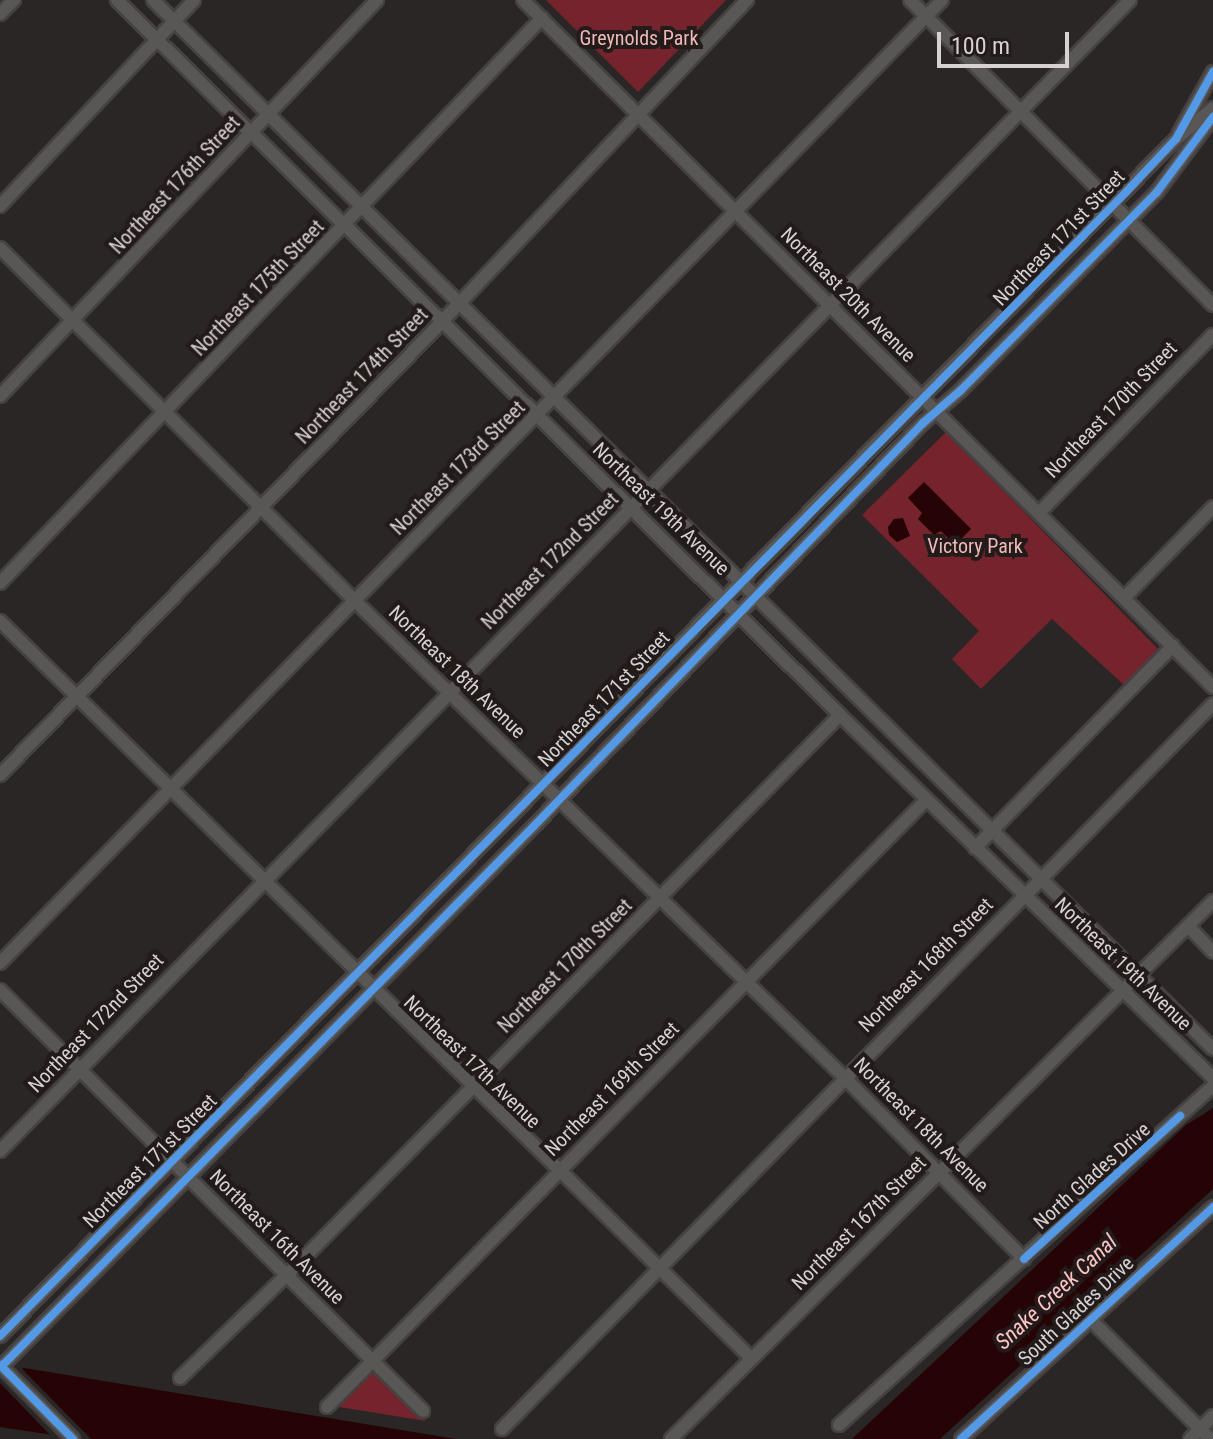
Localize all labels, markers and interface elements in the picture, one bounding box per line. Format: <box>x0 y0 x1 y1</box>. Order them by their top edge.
scale bar <box>941 16 1073 66</box>
park label: Greynolds Park <box>580 26 698 50</box>
text: 100 m <box>951 32 1010 60</box>
street label: Northeast 176th Street <box>105 111 245 259</box>
street label: Northeast 171st Street <box>988 165 1130 311</box>
street label: Northeast 175th Street <box>187 215 329 361</box>
street label: Northeast 20th Avenue <box>776 223 920 367</box>
street label: Northeast 174th Street <box>291 303 433 449</box>
street label: Northeast 170th Street <box>1040 337 1182 483</box>
street label: Northeast 173rd Street <box>386 396 530 540</box>
street label: Northeast 19th Avenue <box>588 438 734 580</box>
street label: Northeast 172nd Street <box>477 488 623 634</box>
park label: Victory Park <box>927 534 1023 558</box>
street label: Northeast 18th Avenue <box>384 601 530 743</box>
street label: Northeast 171st Street <box>533 626 675 772</box>
street label: Northeast 168th Street <box>854 893 998 1037</box>
street label: Northeast 19th Avenue <box>1050 893 1196 1035</box>
street label: Northeast 170th Street <box>493 894 637 1038</box>
street label: Northeast 172nd Street <box>24 949 168 1097</box>
street label: Northeast 17th Avenue <box>399 991 545 1133</box>
street label: Northeast 169th Street <box>540 1017 684 1161</box>
street label: Northeast 18th Avenue <box>849 1053 993 1197</box>
street label: Northeast 171st Street <box>78 1089 222 1233</box>
street label: North Glades Drive <box>1029 1118 1155 1234</box>
street label: Northeast 167th Street <box>787 1151 931 1295</box>
street label: Northeast 16th Avenue <box>205 1165 349 1309</box>
water label: Snake Creek Canal <box>990 1229 1122 1355</box>
street label: South Glades Drive <box>1013 1251 1139 1371</box>

